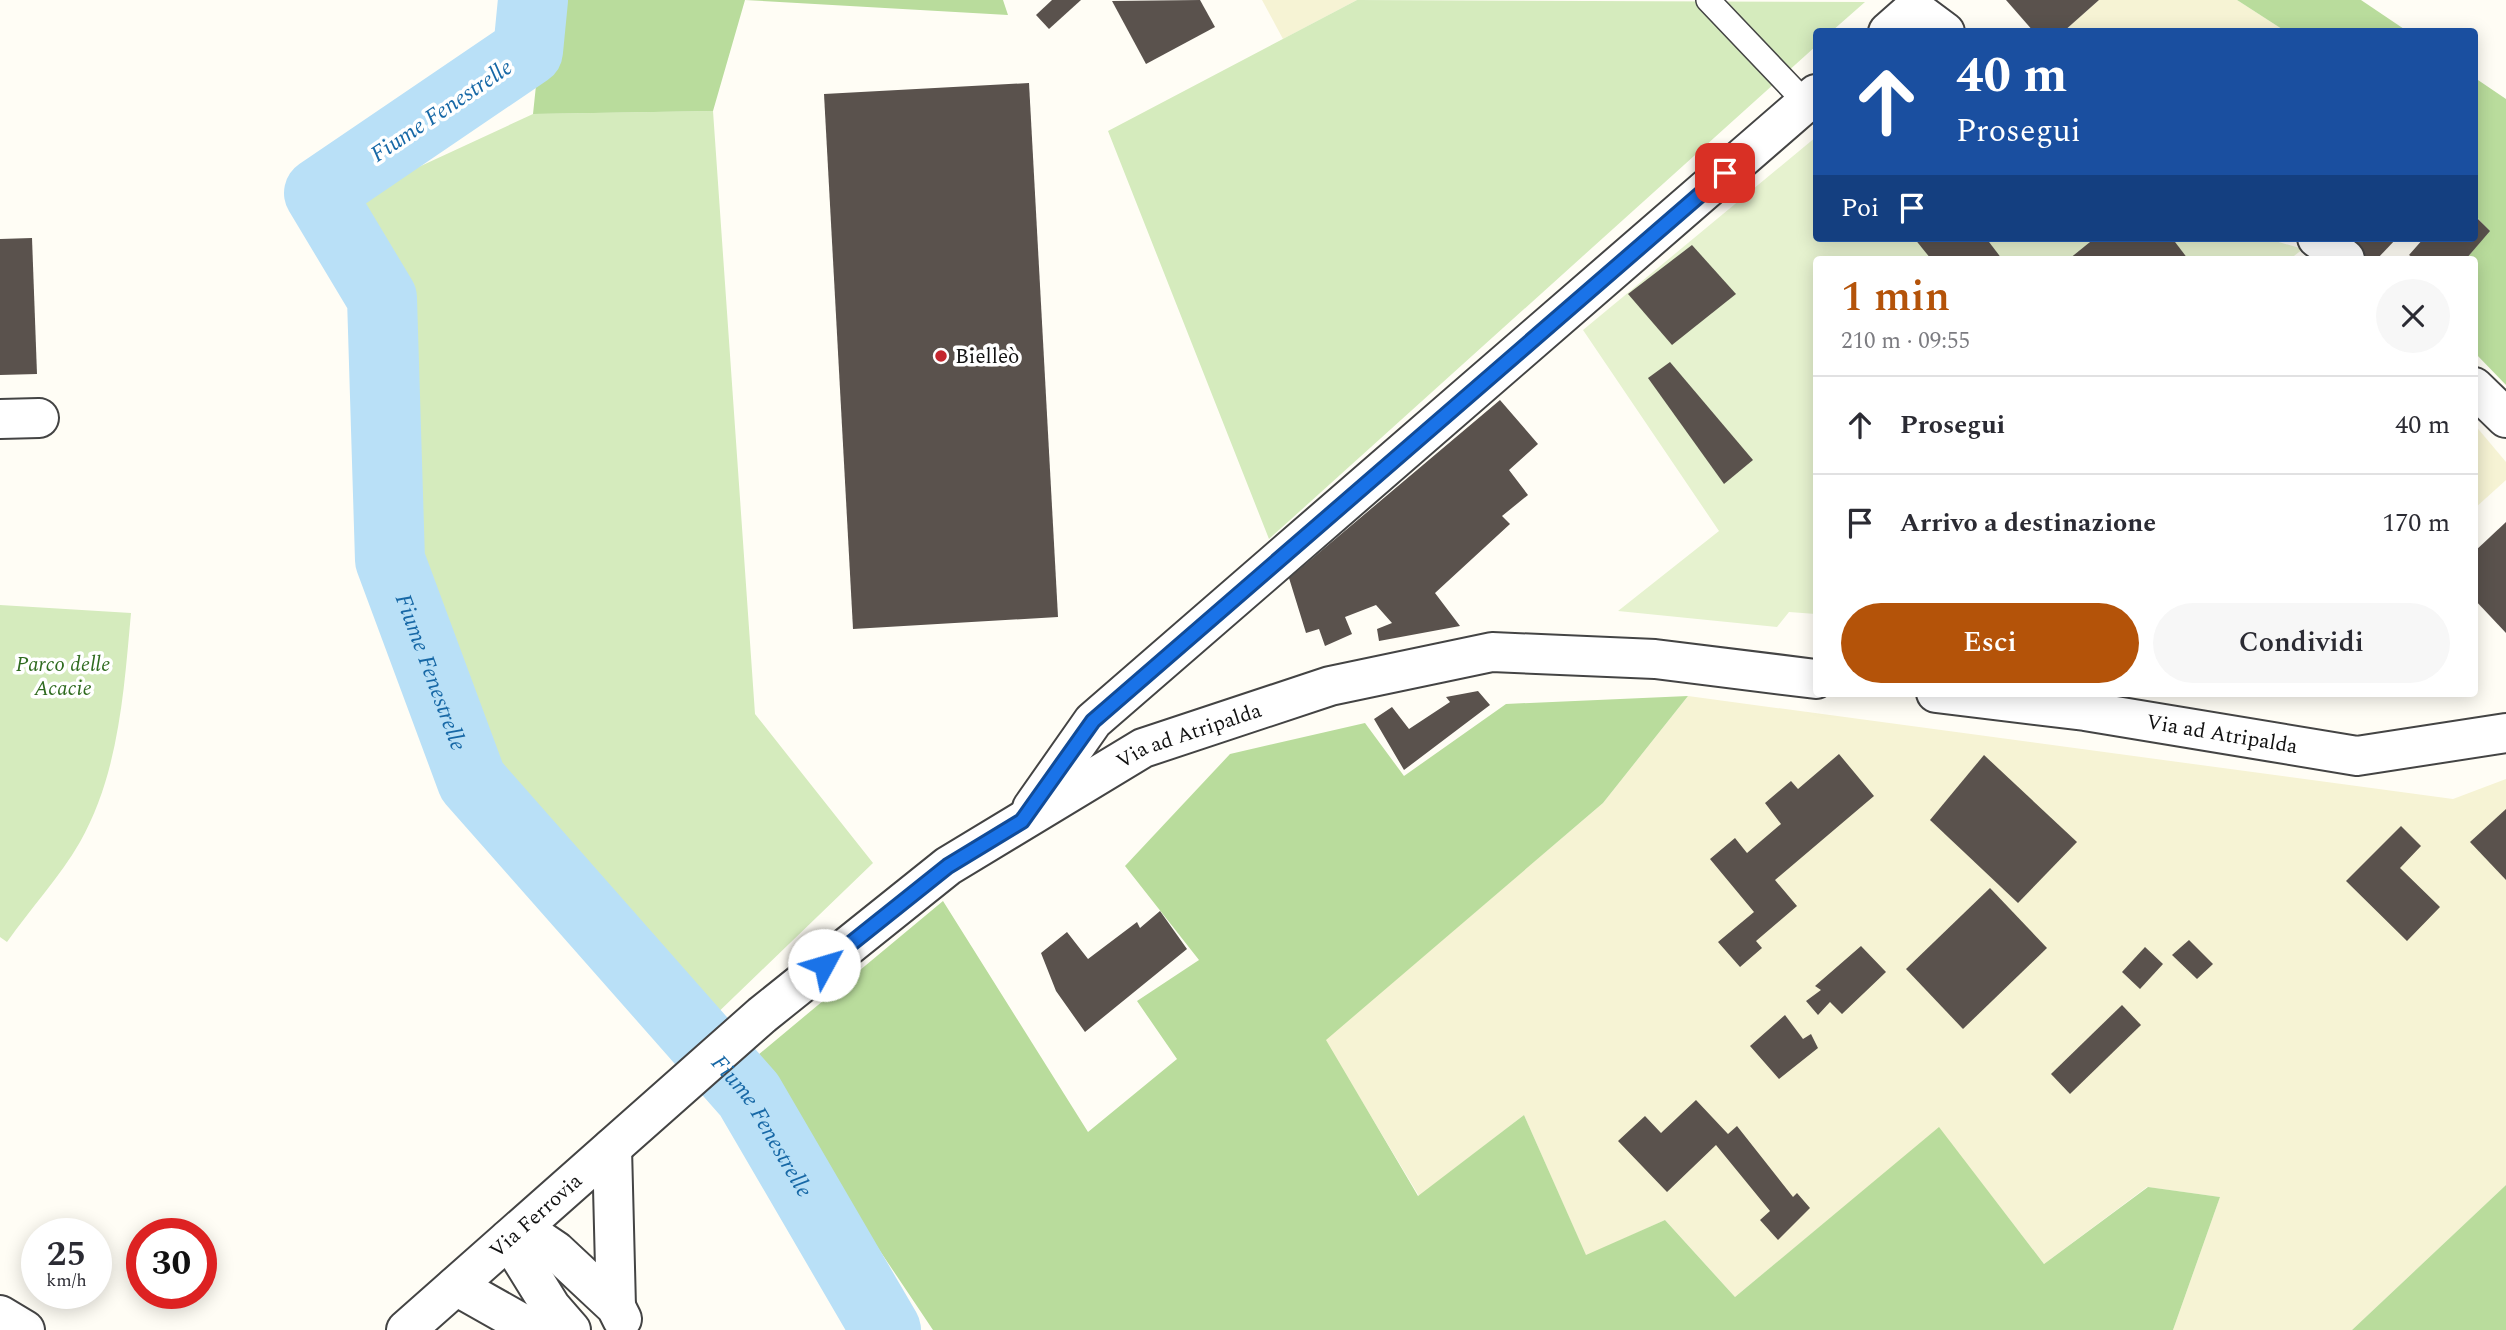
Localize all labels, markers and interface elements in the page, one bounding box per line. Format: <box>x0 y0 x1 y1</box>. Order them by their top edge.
text: 40 m <box>1956 39 2067 114</box>
water label: Fiume Fenestrelle <box>364 51 520 172</box>
icon: ahead <box>1841 56 1932 147</box>
text: Prosegui <box>1956 107 2081 156</box>
pin <box>1695 143 1755 203</box>
icon: arrive <box>1706 154 1744 192</box>
text: Poi <box>1841 188 1879 228</box>
icon: arrive <box>1893 189 1931 227</box>
text: 1 min <box>1841 266 1950 329</box>
button: close <box>2376 279 2450 353</box>
text: 210 m · 09:55 <box>1841 324 1970 359</box>
place label: Bielleò <box>955 341 1019 373</box>
marker: Bielleò <box>933 348 949 364</box>
text: Prosegui <box>1900 405 2005 445</box>
text: 40 m <box>2395 405 2450 445</box>
icon: ahead <box>1841 406 1879 444</box>
text: Arrivo a destinazione <box>1900 503 2156 543</box>
text: 170 m <box>2382 503 2450 543</box>
icon: arrive <box>1841 504 1879 542</box>
water label: Fiume Fenestrelle <box>385 589 475 756</box>
button: Esci <box>1841 603 2139 683</box>
button: Condividi <box>2153 603 2450 683</box>
park label: Parco delle Acacie <box>16 649 110 705</box>
street label: Via ad Atripalda <box>1110 695 1267 778</box>
street label: Via ad Atripalda <box>2144 706 2301 763</box>
position arrow <box>787 928 861 1002</box>
water label: Fiume Fenestrelle <box>702 1047 821 1205</box>
street label: Via Ferrovia <box>483 1166 590 1266</box>
speed limit sign: 30 <box>126 1218 217 1309</box>
text: 25 <box>47 1228 86 1281</box>
text: km/h <box>46 1267 87 1294</box>

